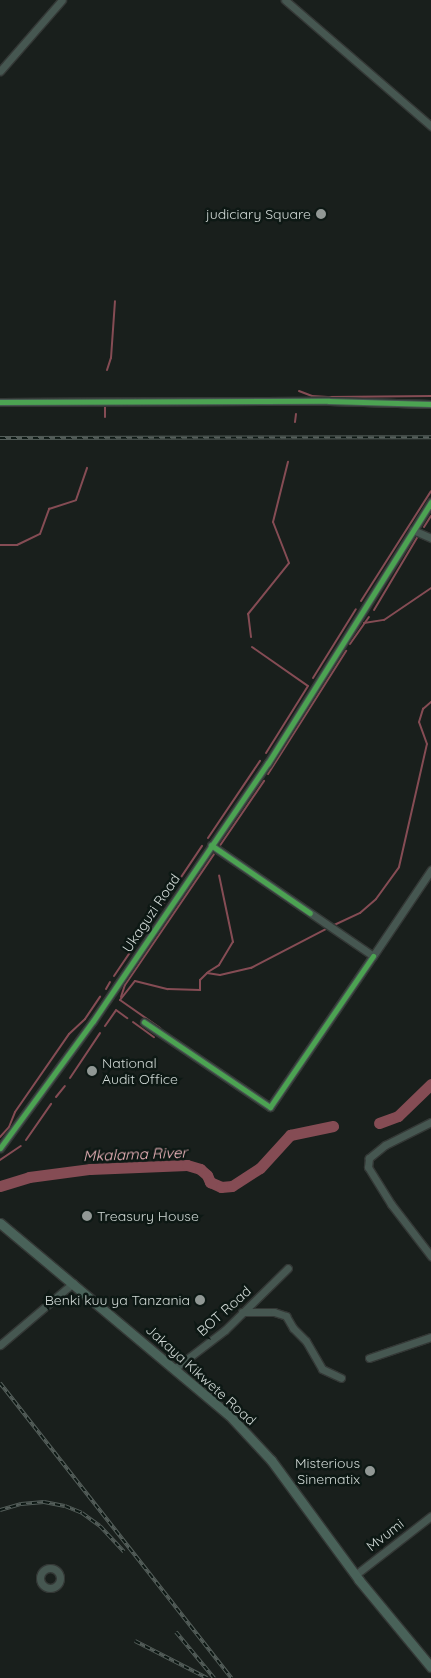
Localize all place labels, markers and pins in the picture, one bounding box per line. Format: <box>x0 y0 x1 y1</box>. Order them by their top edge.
place label: judiciary Square <box>206 206 311 222</box>
marker: judiciary Square <box>315 208 327 220</box>
place label: National Audit Office <box>102 1055 178 1088</box>
marker: National Audit Office <box>86 1065 98 1077</box>
place label: Treasury House <box>97 1208 199 1224</box>
marker: Treasury House <box>81 1210 93 1222</box>
place label: Benki kuu ya Tanzania <box>45 1292 190 1308</box>
marker: Benki kuu ya Tanzania <box>194 1294 206 1306</box>
place label: Misterious Sinematix <box>295 1455 360 1488</box>
marker: Misterious Sinematix <box>364 1465 376 1477</box>

